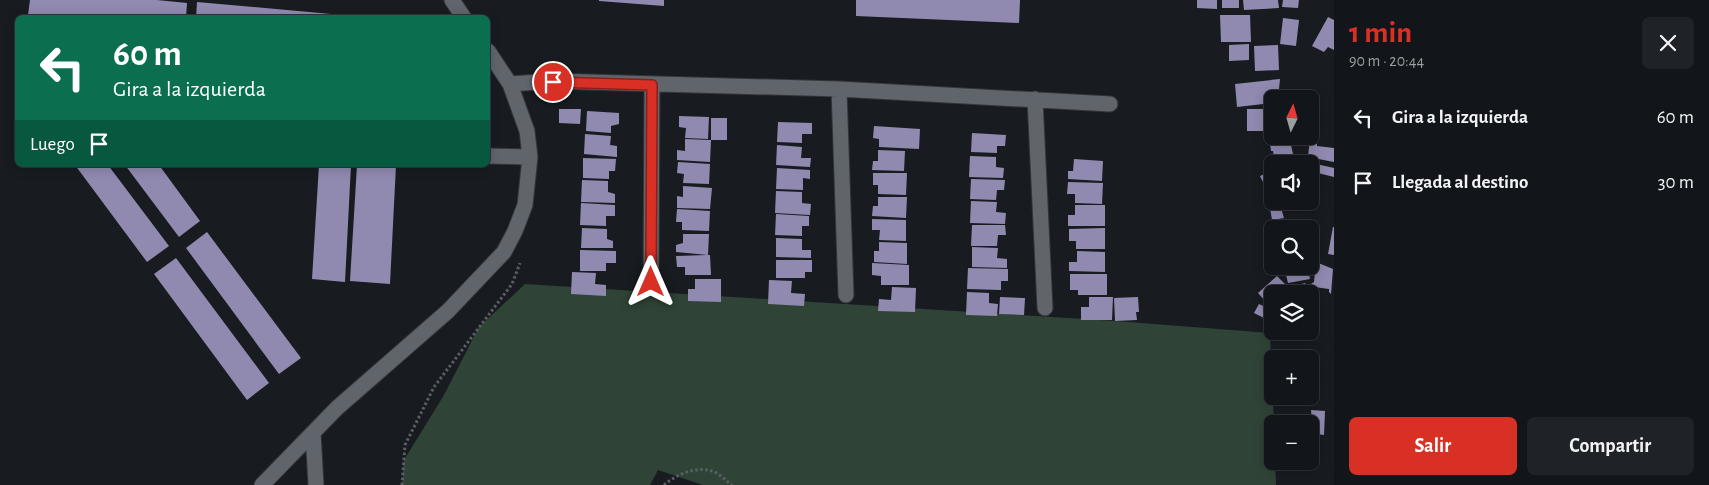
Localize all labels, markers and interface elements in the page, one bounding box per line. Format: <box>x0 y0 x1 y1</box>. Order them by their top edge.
button: close <box>1642 17 1694 69</box>
text: 1 min <box>1349 18 1412 48</box>
icon: left <box>30 35 95 100</box>
text: 60 m <box>113 37 182 72</box>
text: 90 m · 20:44 <box>1349 53 1424 69</box>
pin <box>532 61 574 103</box>
icon: arrive <box>539 68 567 96</box>
text: Gira a la izquierda <box>113 78 266 100</box>
north arrow <box>1264 90 1319 145</box>
map controls <box>1264 90 1319 470</box>
icon: left <box>1349 104 1377 132</box>
text: Gira a la izquierda <box>1392 108 1528 127</box>
text: 60 m <box>1657 108 1694 127</box>
icon: arrive <box>85 130 113 158</box>
text: Luego <box>30 135 75 154</box>
button: sound <box>1264 155 1319 210</box>
icon: arrive <box>1349 169 1377 197</box>
text: Llegada al destino <box>1392 173 1529 192</box>
text: 30 m <box>1658 173 1694 192</box>
button: search <box>1264 220 1319 275</box>
position arrow <box>624 255 676 307</box>
button: layers <box>1264 285 1319 340</box>
button: + <box>1264 350 1319 405</box>
button: − <box>1264 415 1319 470</box>
button: Salir <box>1349 417 1517 475</box>
button: Compartir <box>1527 417 1694 475</box>

